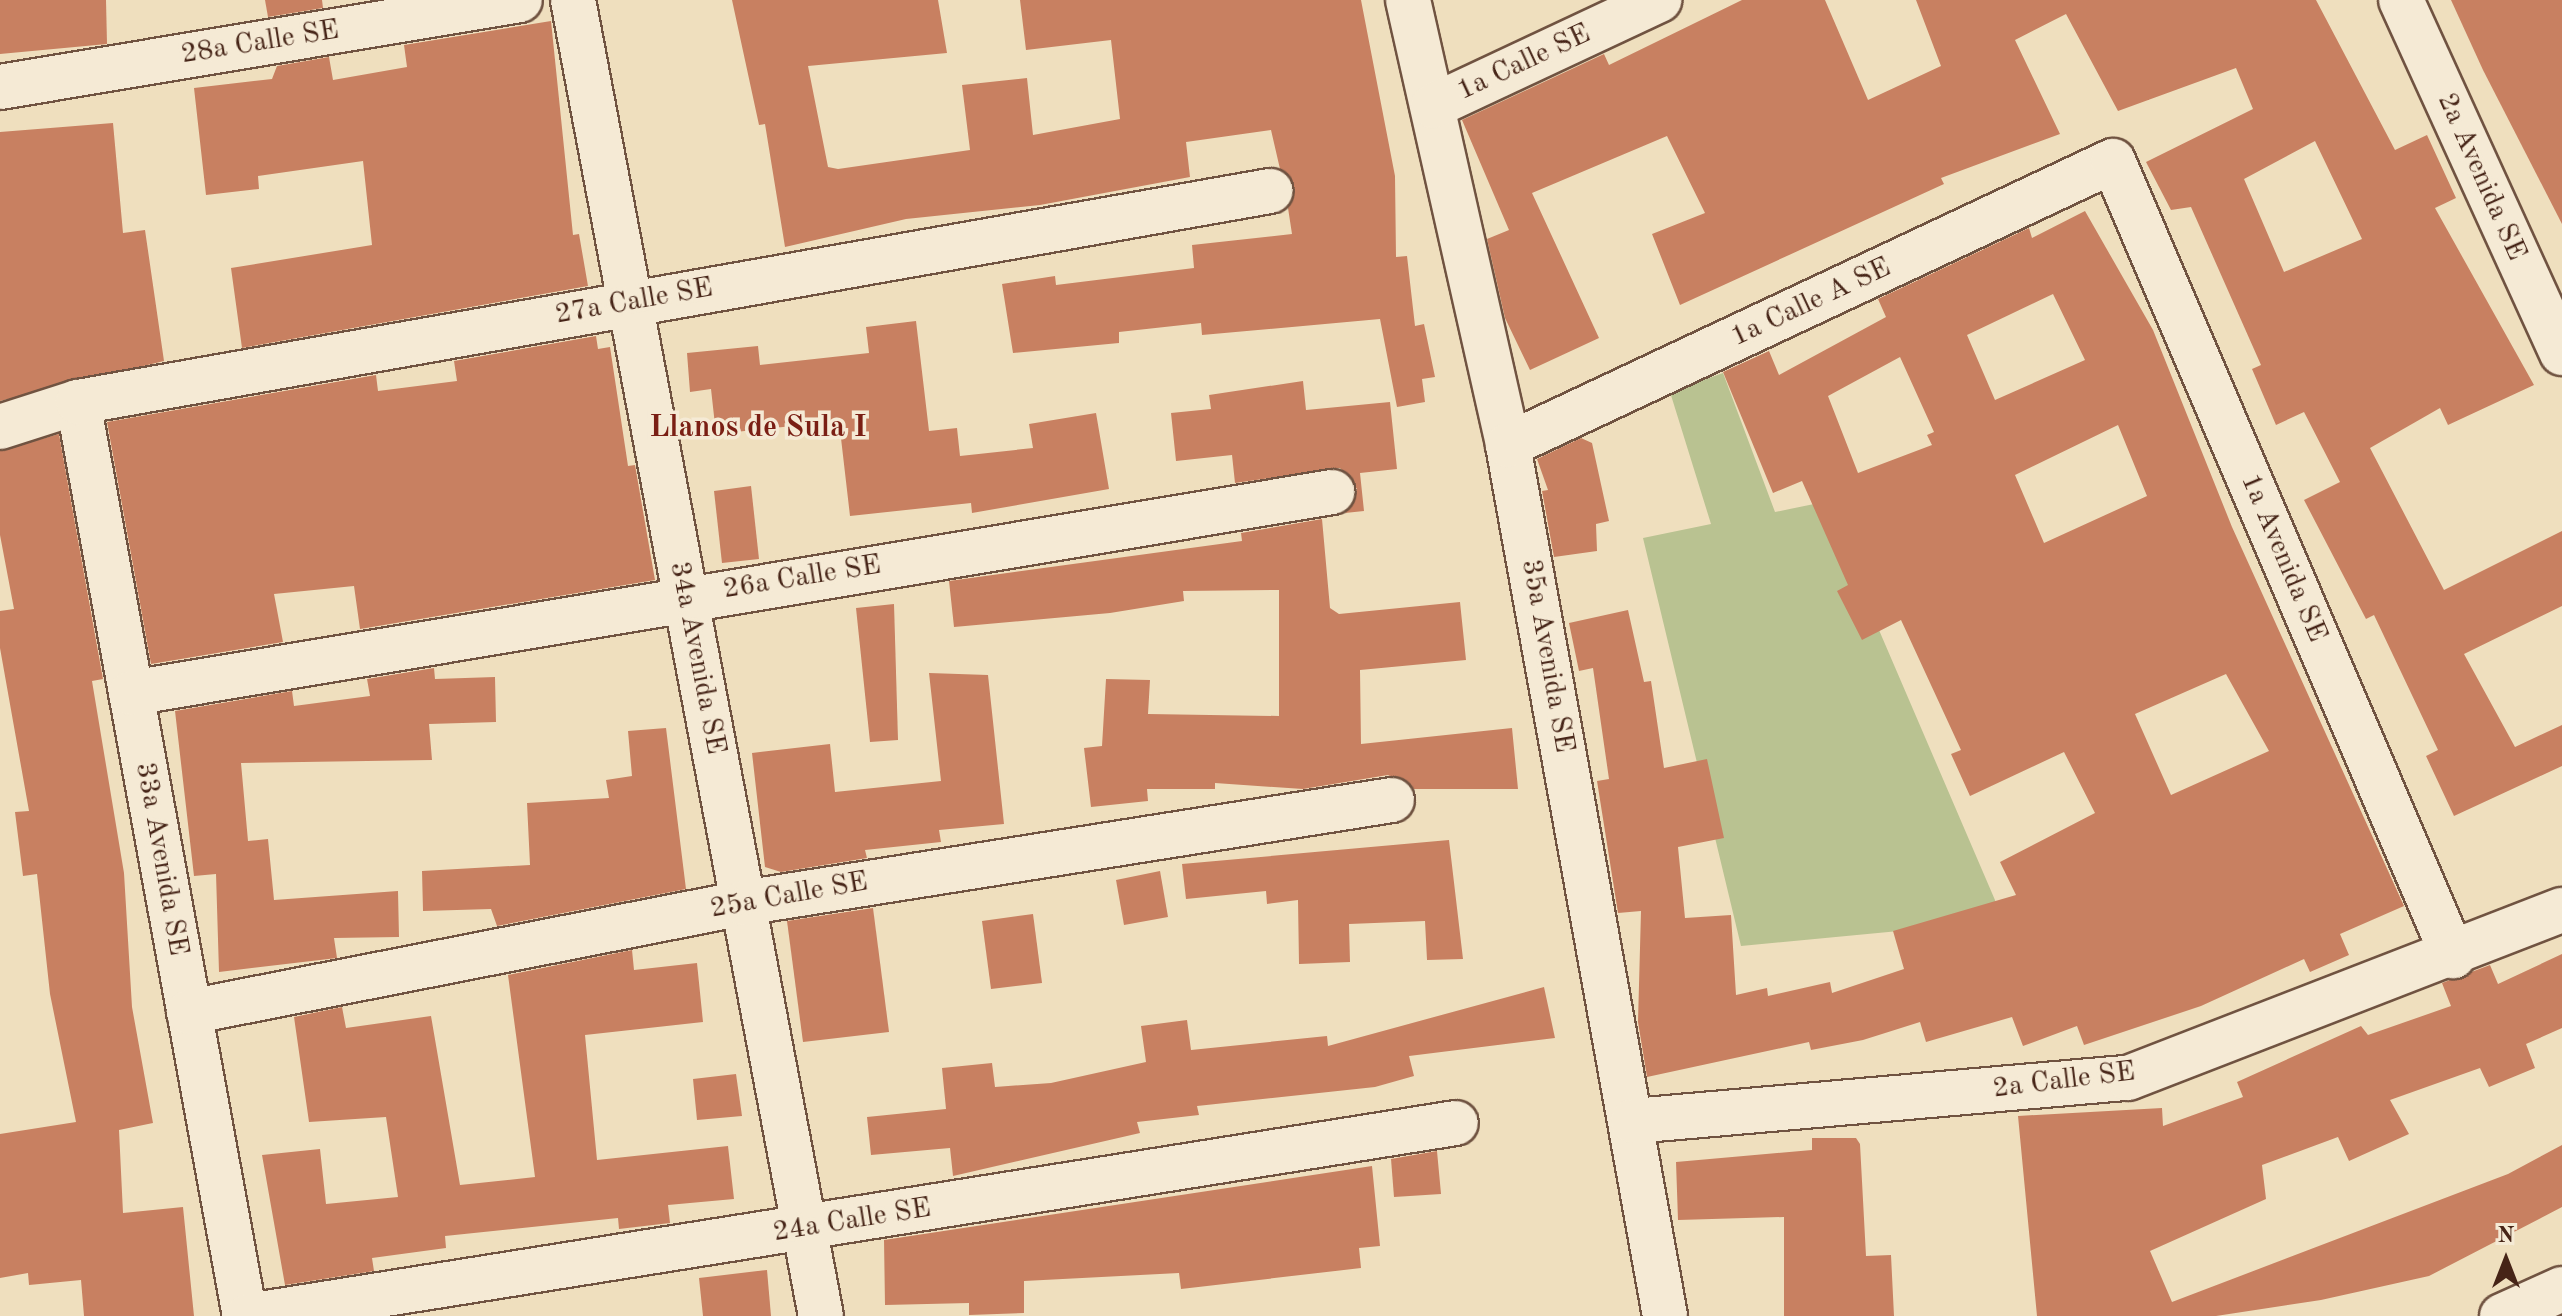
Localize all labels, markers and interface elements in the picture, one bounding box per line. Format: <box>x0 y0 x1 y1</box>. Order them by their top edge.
street label: 28a Calle SE <box>179 14 341 72</box>
street label: 1a Calle SE <box>1452 18 1596 108</box>
street label: 2a Avenida SE <box>2429 88 2533 266</box>
street label: 1a Calle A SE <box>1726 251 1896 355</box>
street label: 27a Calle SE <box>553 272 715 332</box>
district label: Llanos de Sula I <box>649 410 867 446</box>
street label: 1a Avenida SE <box>2232 469 2334 647</box>
street label: 26a Calle SE <box>721 549 883 607</box>
street label: 35a Avenida SE <box>1513 557 1581 755</box>
street label: 34a Avenida SE <box>662 559 732 757</box>
street label: 33a Avenida SE <box>127 760 195 958</box>
street label: 25a Calle SE <box>708 866 870 926</box>
street label: 2a Calle SE <box>1991 1056 2137 1106</box>
street label: 24a Calle SE <box>771 1192 933 1250</box>
north arrow <box>2466 1220 2546 1300</box>
text: N <box>2498 1225 2514 1247</box>

